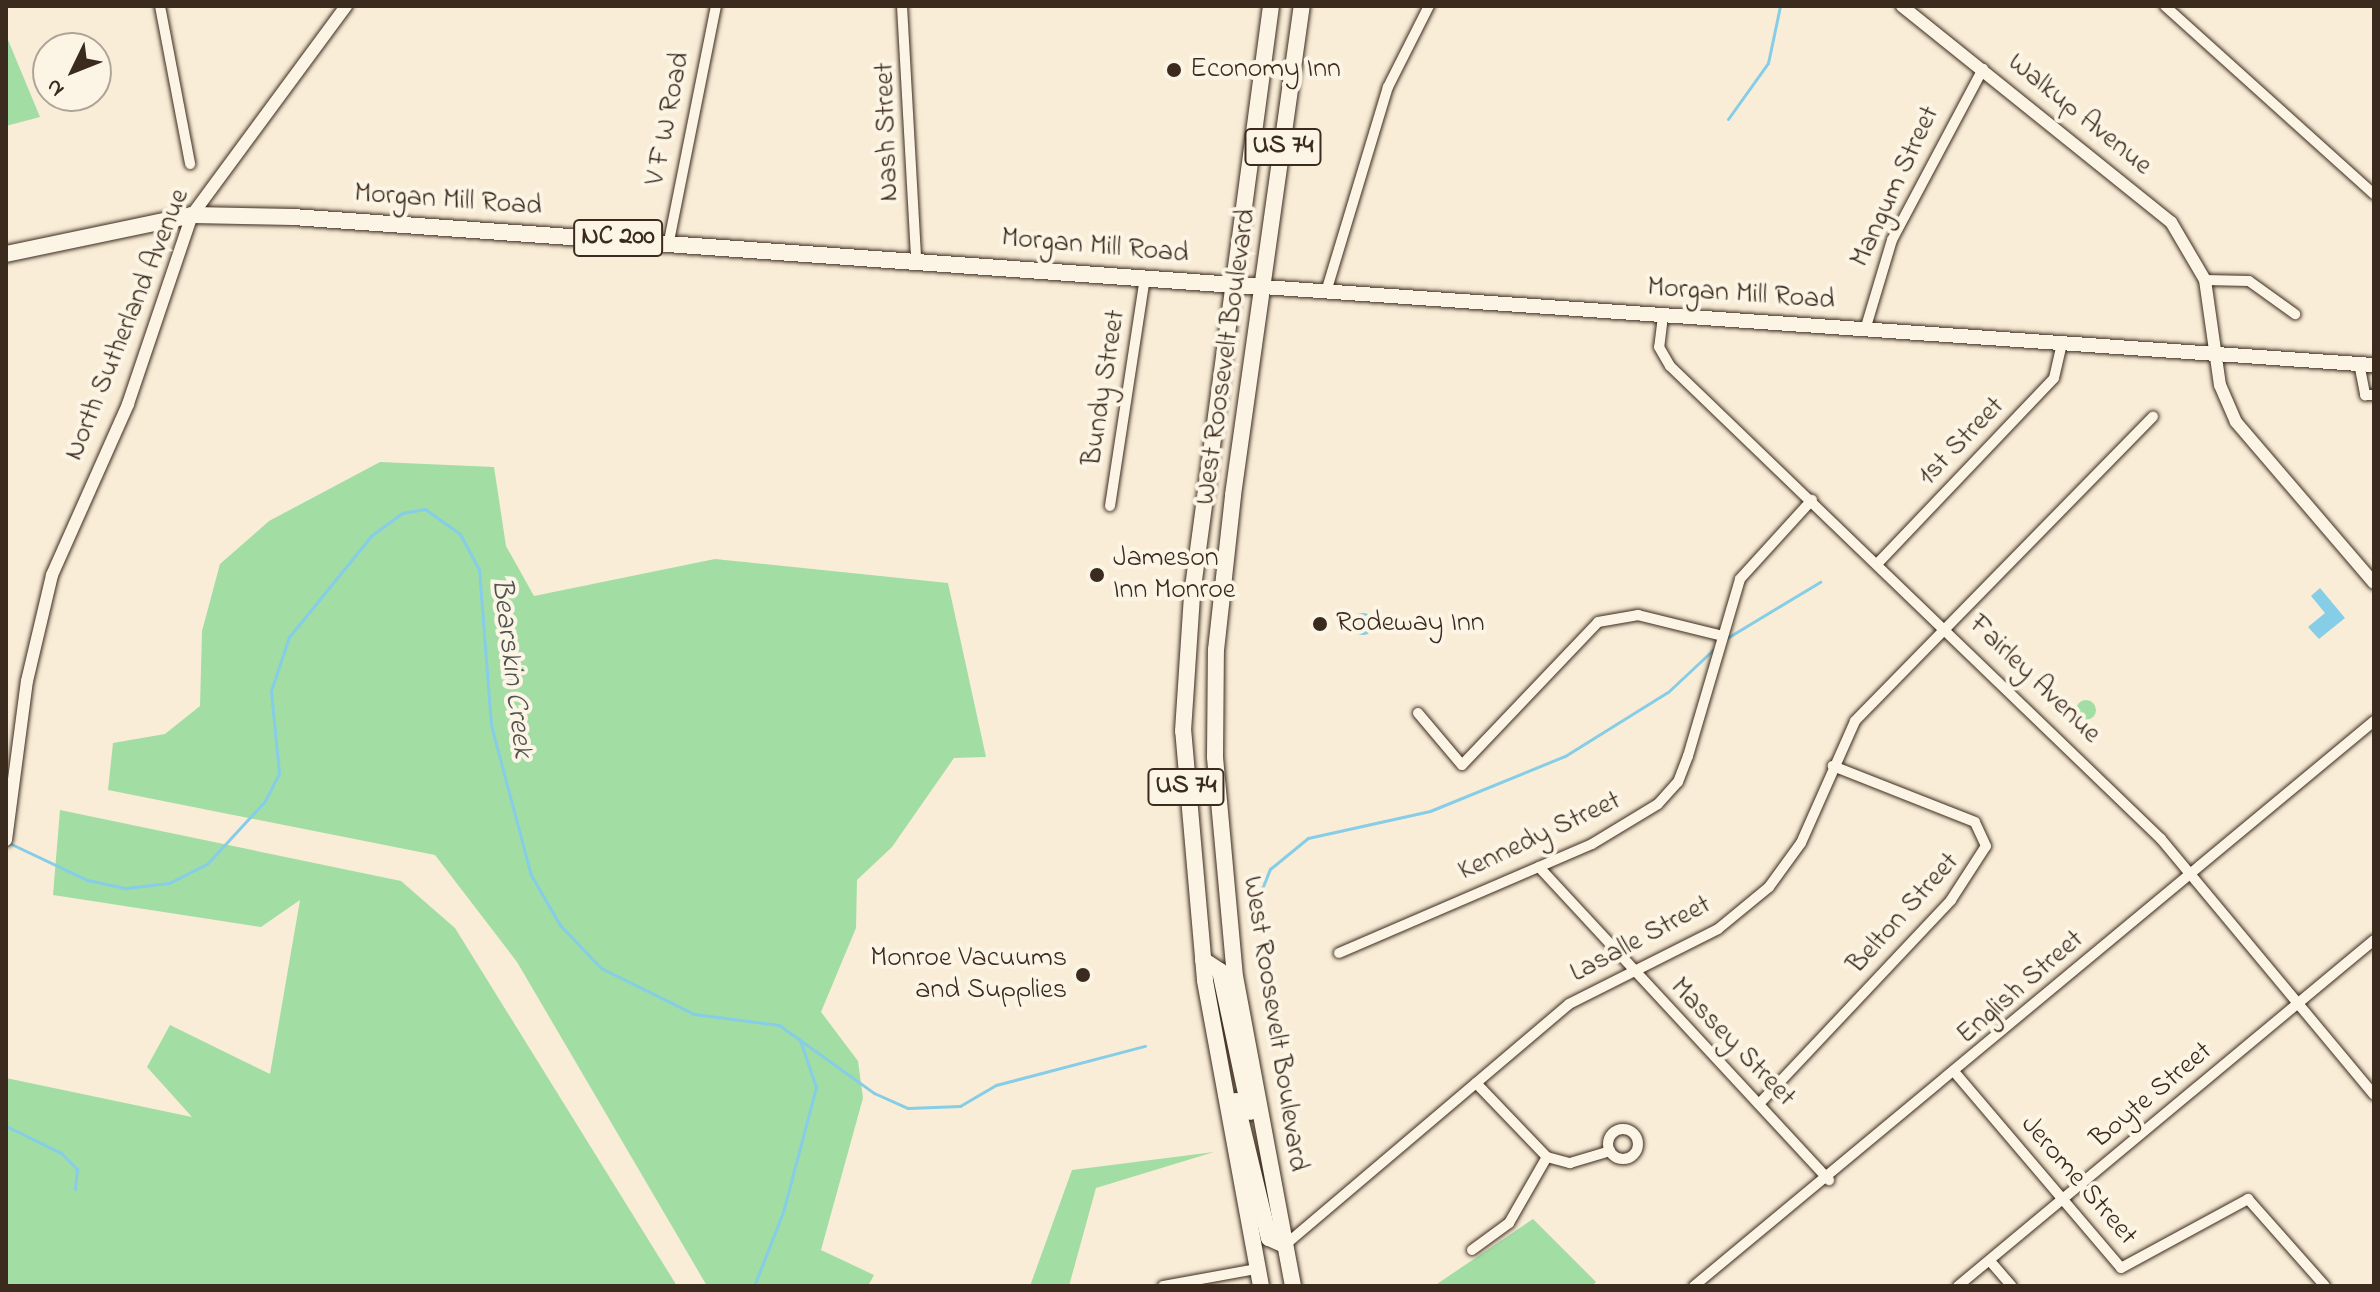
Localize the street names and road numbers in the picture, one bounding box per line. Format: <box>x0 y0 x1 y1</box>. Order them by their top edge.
street label: Walkup Avenue <box>2000 47 2158 183</box>
street label: V F W Road <box>640 50 698 188</box>
street label: Nash Street <box>869 62 907 202</box>
street label: Mangum Street <box>1844 101 1948 273</box>
road number: US 74 <box>1243 125 1323 169</box>
street label: Morgan Mill Road <box>353 178 543 224</box>
street label: North Sutherland Avenue <box>58 184 198 466</box>
street label: West Roosevelt Boulevard <box>1190 207 1264 507</box>
road number: NC 200 <box>572 216 664 260</box>
street label: Morgan Mill Road <box>1000 222 1190 272</box>
street label: Morgan Mill Road <box>1646 272 1836 318</box>
street label: Bundy Street <box>1076 308 1134 468</box>
street label: 1st Street <box>1912 391 2012 493</box>
street label: Fairley Avenue <box>1961 609 2107 751</box>
road number: US 74 <box>1146 765 1226 809</box>
street label: Kennedy Street <box>1454 785 1626 889</box>
street label: Belton Street <box>1841 846 1967 982</box>
street label: West Roosevelt Boulevard <box>1234 874 1314 1174</box>
street label: Lasalle Street <box>1565 889 1717 991</box>
street label: English Street <box>1951 924 2091 1052</box>
street label: Massey Street <box>1662 972 1802 1114</box>
street label: Boyte Street <box>2084 1035 2220 1157</box>
street label: Jerome Street <box>2012 1109 2144 1253</box>

